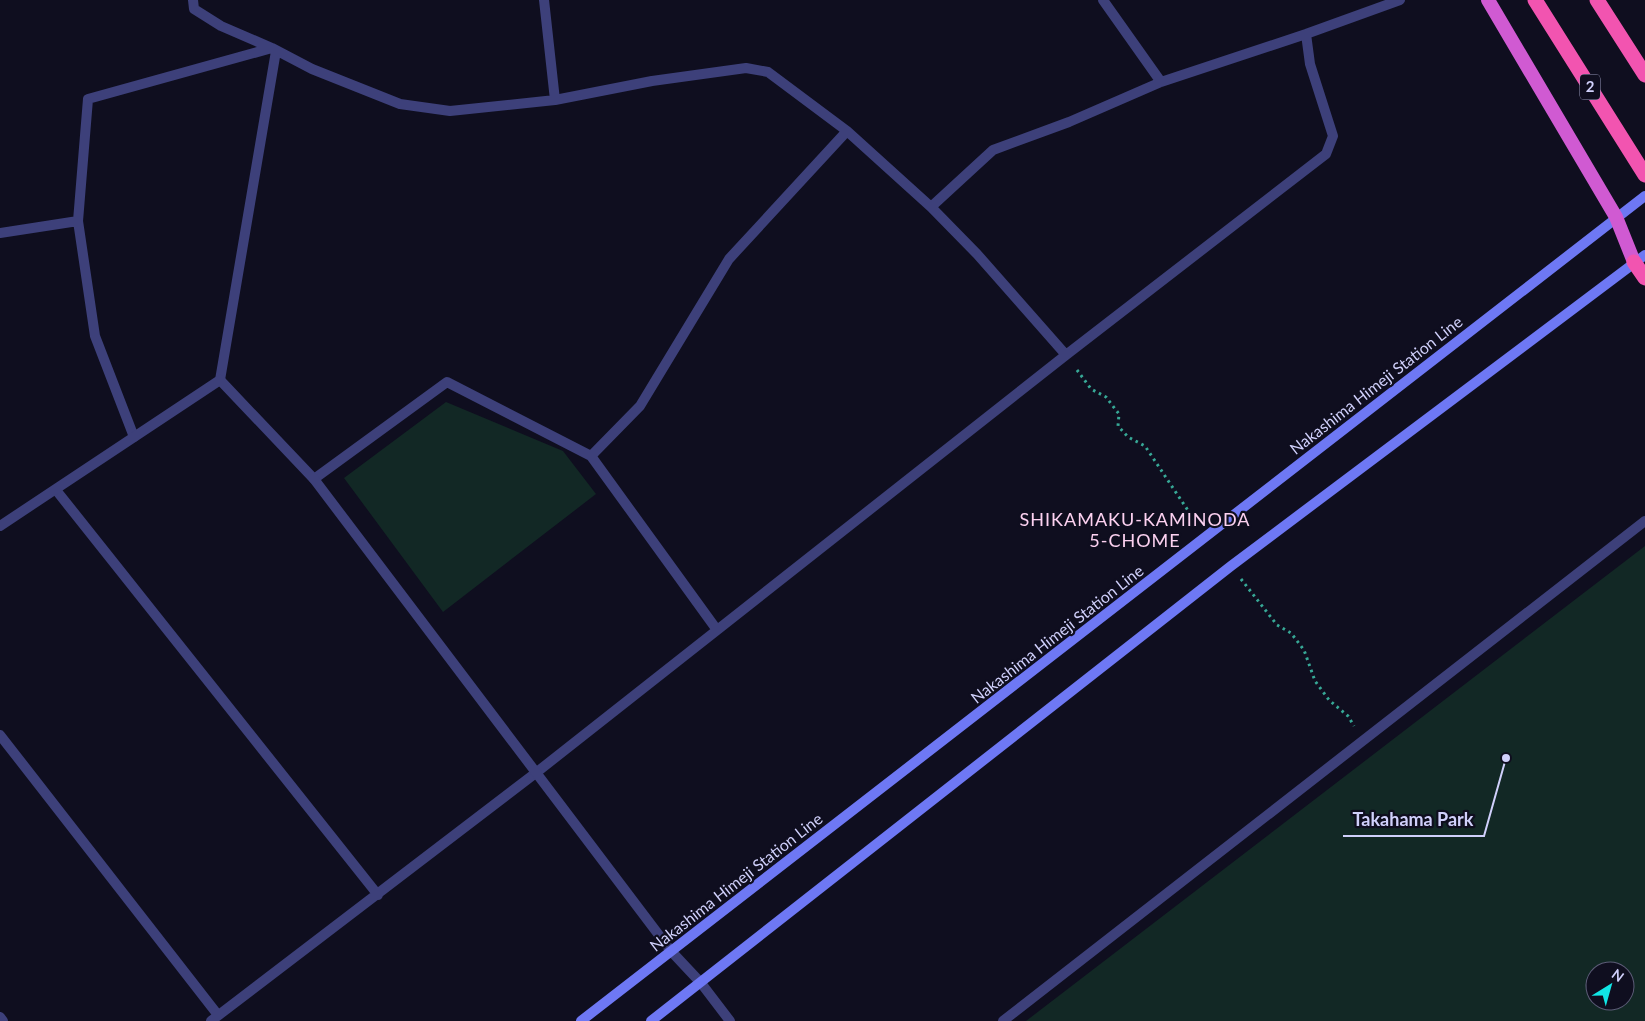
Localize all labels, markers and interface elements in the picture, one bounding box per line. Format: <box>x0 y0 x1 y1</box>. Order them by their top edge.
road number: 2 <box>1580 74 1600 100</box>
street label: Nakashima Himeji Station Line <box>1286 311 1466 458</box>
district label: SHIKAMAKU-KAMINODA 5-CHOME <box>1020 508 1250 551</box>
street label: Nakashima Himeji Station Line <box>967 560 1147 707</box>
callout: Takahama Park <box>1343 803 1484 836</box>
street label: Nakashima Himeji Station Line <box>646 808 826 955</box>
text: Takahama Park <box>1353 808 1474 830</box>
north arrow <box>1585 961 1635 1011</box>
text: N <box>1609 965 1628 985</box>

